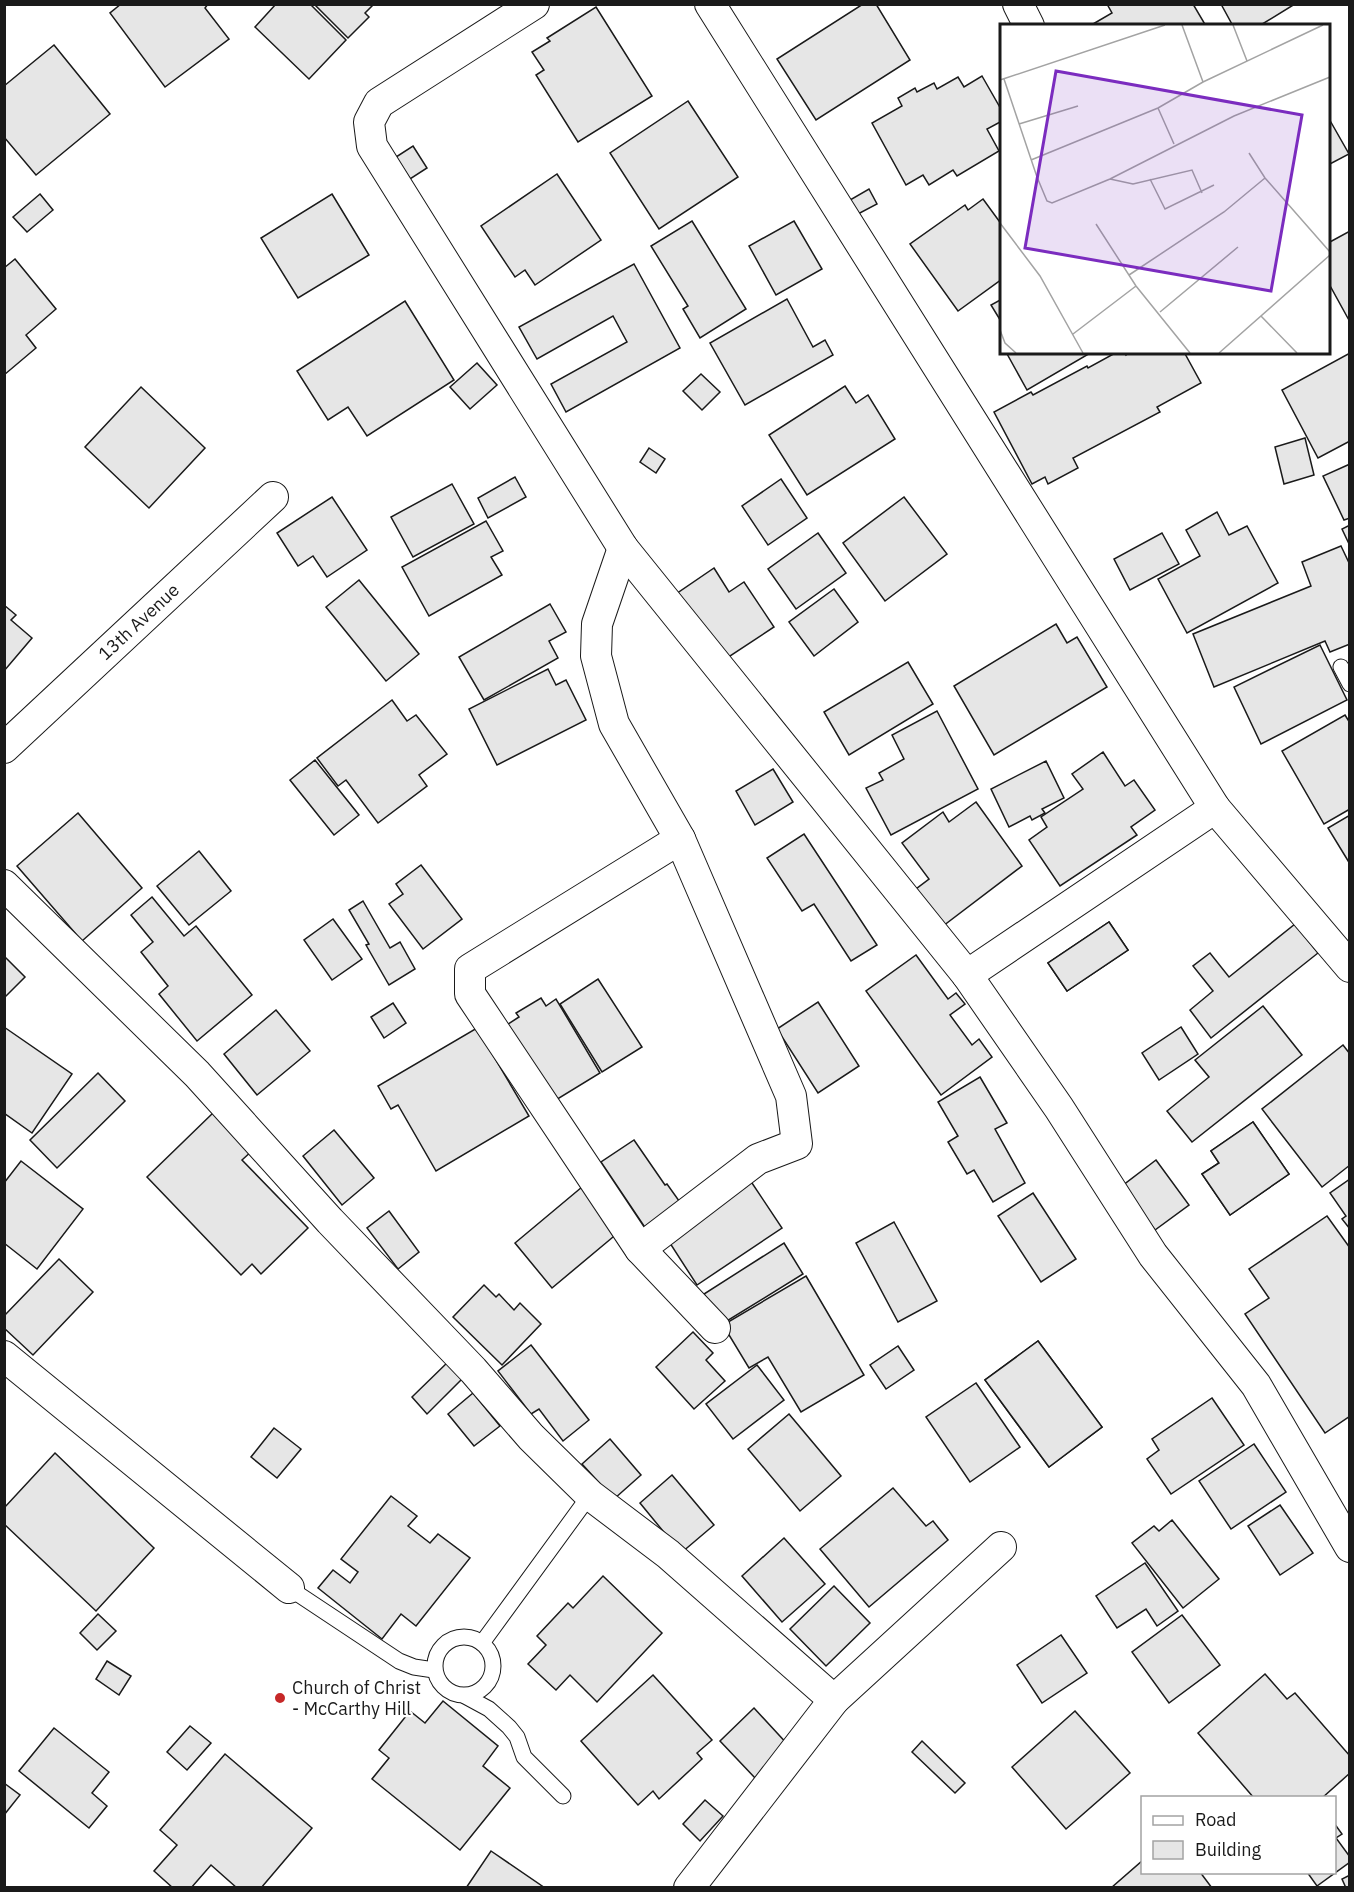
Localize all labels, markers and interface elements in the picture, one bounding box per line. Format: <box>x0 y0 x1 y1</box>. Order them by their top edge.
inset map <box>1000 24 1330 354</box>
street label: 13th Avenue <box>93 578 184 665</box>
place label: Church of Christ - McCarthy Hill <box>292 1676 421 1720</box>
marker: Church of Christ - McCarthy Hill <box>273 1691 287 1705</box>
legend <box>1141 1796 1336 1874</box>
text: Road <box>1195 1808 1236 1831</box>
text: Building <box>1195 1838 1262 1861</box>

